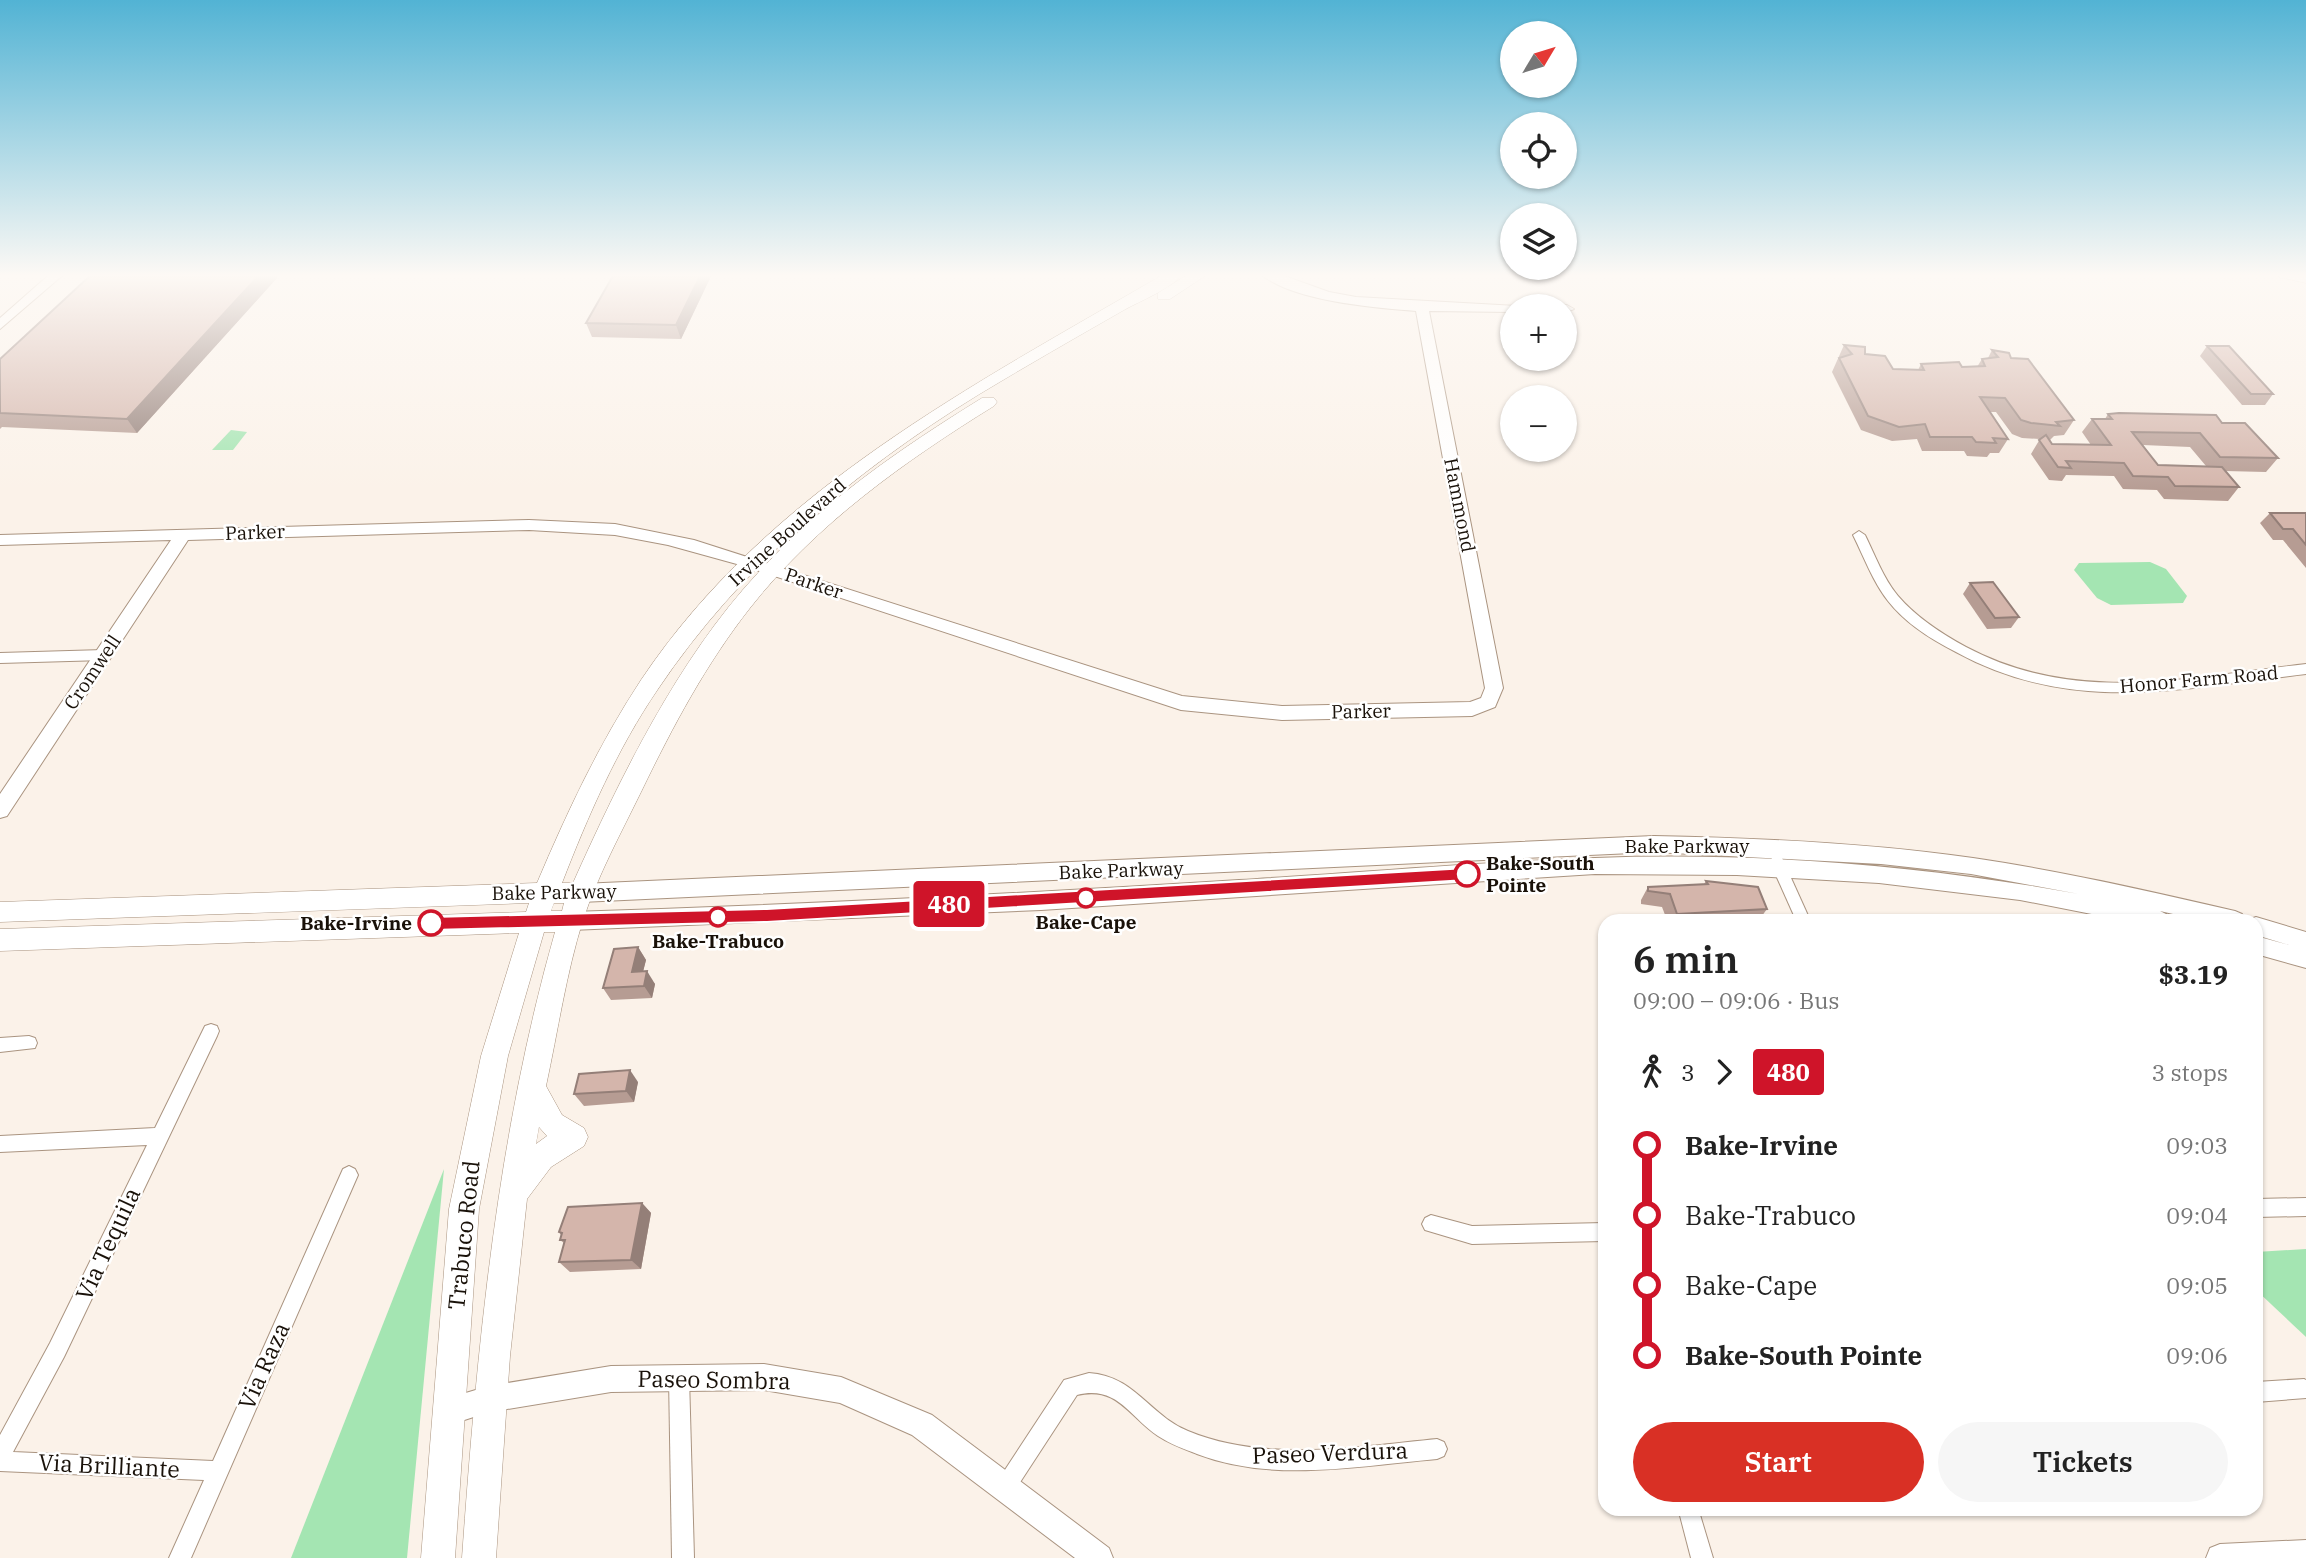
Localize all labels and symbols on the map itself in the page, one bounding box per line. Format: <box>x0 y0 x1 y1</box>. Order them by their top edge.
north arrow <box>1500 21 1577 98</box>
street label: Hammond <box>1439 456 1481 554</box>
street label: Irvine Boulevard <box>723 473 851 591</box>
street label: Parker <box>225 519 286 545</box>
street label: Parker <box>782 562 847 604</box>
street label: Cromwell <box>58 630 126 714</box>
street label: Honor Farm Road <box>2119 660 2279 698</box>
street label: Parker <box>1331 698 1392 724</box>
street label: Bake Parkway <box>1625 834 1750 858</box>
place label: Bake-South Pointe <box>1486 851 1595 897</box>
street label: Bake Parkway <box>1058 856 1185 884</box>
marker: Bake-South Pointe <box>1454 861 1480 887</box>
street label: Bake Parkway <box>491 879 618 905</box>
line badge: 480 <box>909 881 989 927</box>
marker: Bake-Cape <box>1076 888 1096 908</box>
marker: Bake-Trabuco <box>708 907 728 927</box>
marker: Bake-Irvine <box>418 910 444 936</box>
place label: Bake-Cape <box>1036 910 1137 934</box>
place label: Bake-Irvine <box>300 911 412 935</box>
place label: Bake-Trabuco <box>652 929 784 953</box>
street label: Trabuco Road <box>440 1159 486 1311</box>
street label: Via Tequila <box>68 1182 146 1305</box>
street label: Via Raza <box>231 1317 296 1414</box>
street label: Paseo Sombra <box>637 1363 791 1395</box>
street label: Paseo Verdura <box>1252 1434 1408 1470</box>
street label: Via Brilliante <box>38 1446 181 1484</box>

